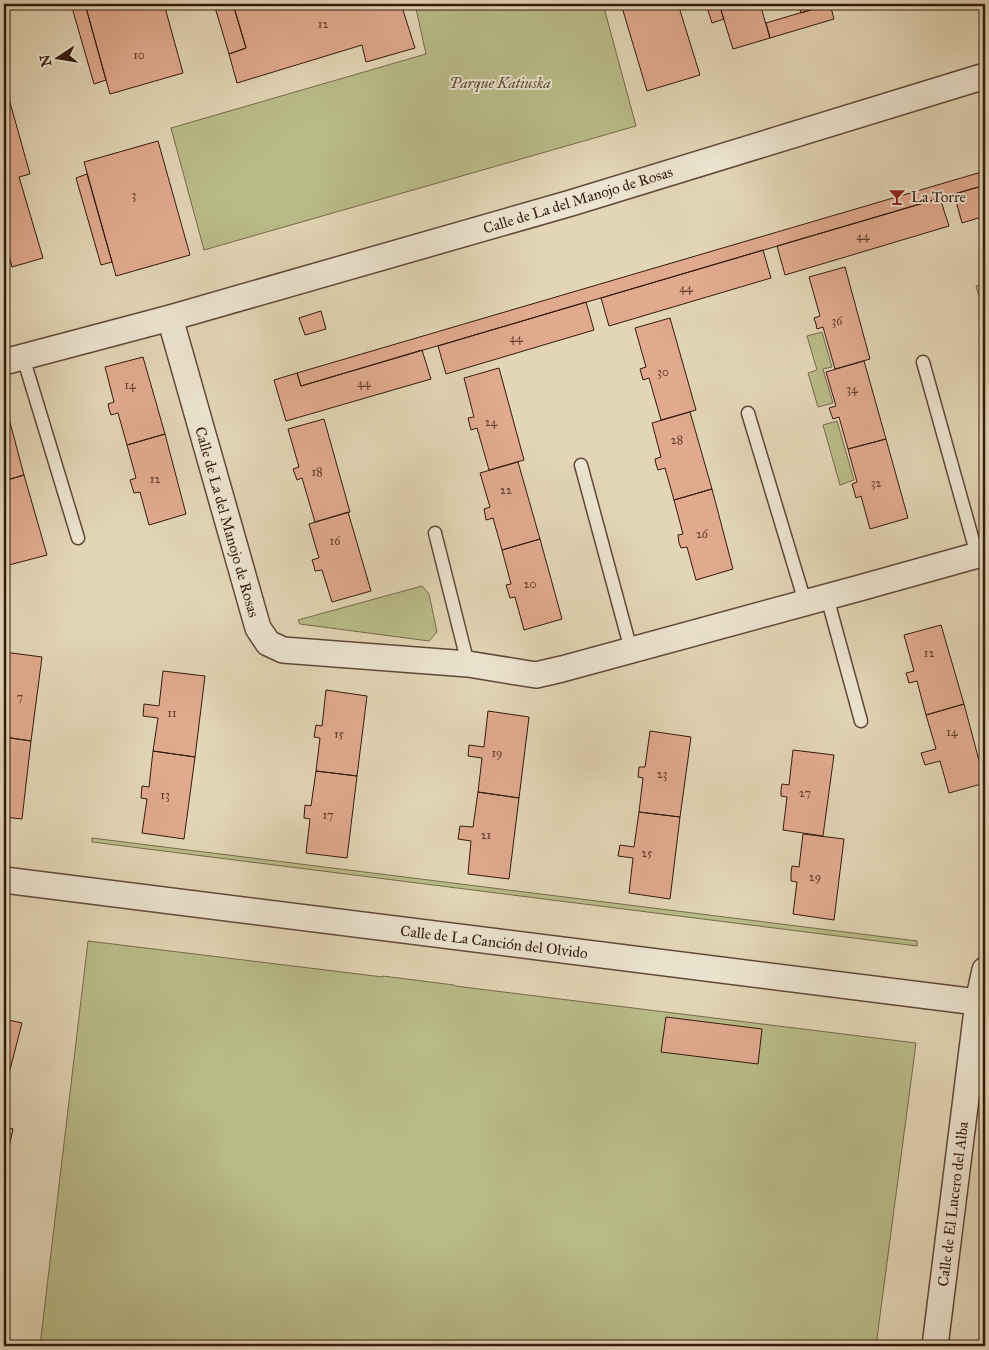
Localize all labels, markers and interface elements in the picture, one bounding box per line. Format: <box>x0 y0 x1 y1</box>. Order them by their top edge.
house number: 12 <box>318 17 328 31</box>
north arrow <box>32 32 82 82</box>
house number: 10 <box>133 48 145 62</box>
text: N <box>36 53 55 68</box>
park label: Parque Katiuska <box>449 74 551 92</box>
street label: Calle de La del Manojo de Rosas <box>481 163 675 237</box>
bar icon: La Torre <box>887 187 907 207</box>
house number: 3 <box>132 188 137 202</box>
place label: La Torre <box>911 188 966 206</box>
house number: 44 <box>856 229 870 243</box>
house number: 44 <box>679 281 693 295</box>
house number: 36 <box>832 314 843 328</box>
house number: 44 <box>509 331 523 345</box>
house number: 30 <box>657 365 669 379</box>
house number: 44 <box>357 376 371 390</box>
house number: 14 <box>124 378 136 392</box>
house number: 34 <box>846 382 858 396</box>
house number: 24 <box>485 415 498 429</box>
street label: Calle de La del Manojo de Rosas <box>191 425 263 619</box>
house number: 28 <box>671 433 683 447</box>
house number: 18 <box>311 465 323 479</box>
house number: 12 <box>150 472 160 486</box>
house number: 32 <box>871 476 881 490</box>
house number: 22 <box>500 483 512 497</box>
house number: 26 <box>696 527 709 541</box>
house number: 16 <box>330 534 341 548</box>
house number: 20 <box>524 577 536 591</box>
house number: 12 <box>924 646 934 660</box>
house number: 7 <box>17 690 23 704</box>
house number: 11 <box>167 706 177 720</box>
house number: 14 <box>946 725 958 739</box>
house number: 15 <box>334 727 345 741</box>
house number: 19 <box>491 746 503 760</box>
house number: 23 <box>657 767 668 781</box>
house number: 27 <box>799 786 811 800</box>
house number: 13 <box>160 788 170 802</box>
house number: 17 <box>322 808 334 822</box>
house number: 21 <box>481 828 492 842</box>
house number: 25 <box>641 846 653 860</box>
house number: 29 <box>809 870 821 884</box>
street label: Calle de La Canción del Olvido <box>399 922 589 962</box>
street label: Calle de El Lucero del Alba <box>934 1120 972 1288</box>

